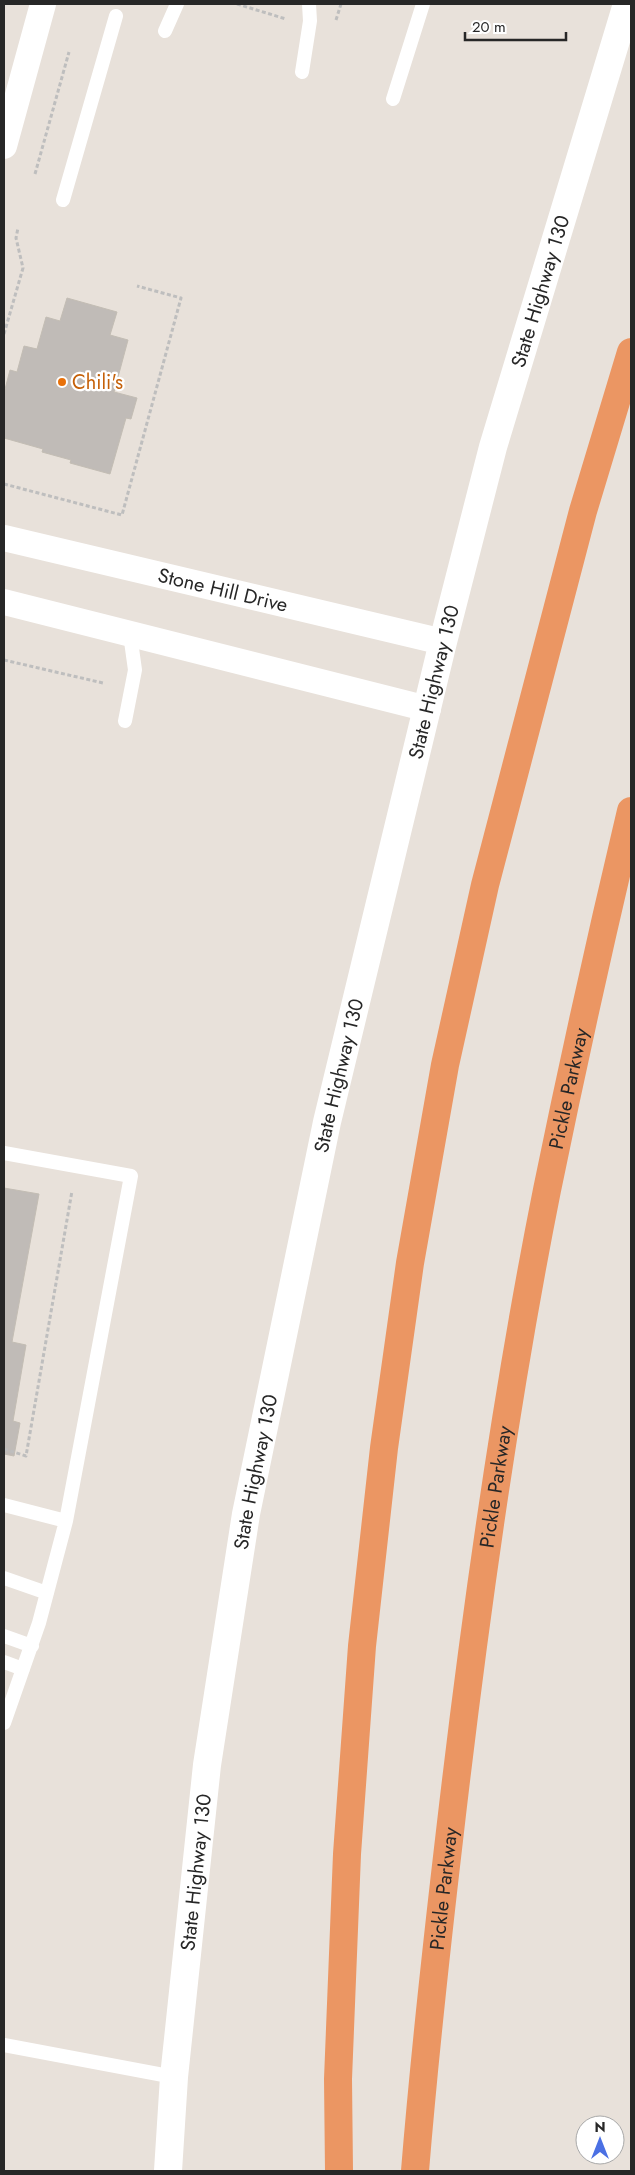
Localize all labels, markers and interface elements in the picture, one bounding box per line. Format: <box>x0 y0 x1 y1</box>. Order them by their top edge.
scale bar <box>465 10 566 42</box>
text: 20 m <box>472 16 506 38</box>
street label: State Highway 130 <box>504 212 577 371</box>
place label: Chili's <box>72 368 123 397</box>
marker: Chili's <box>56 376 68 388</box>
street label: Stone Hill Drive <box>155 561 291 620</box>
street label: State Highway 130 <box>401 602 467 762</box>
street label: State Highway 130 <box>307 996 371 1155</box>
street label: Pickle Parkway <box>542 1025 596 1152</box>
street label: State Highway 130 <box>227 1392 285 1552</box>
street label: Pickle Parkway <box>473 1423 520 1550</box>
street label: State Highway 130 <box>173 1792 219 1952</box>
street label: Pickle Parkway <box>423 1825 465 1952</box>
north arrow <box>575 2115 625 2165</box>
text: N <box>594 2117 606 2137</box>

